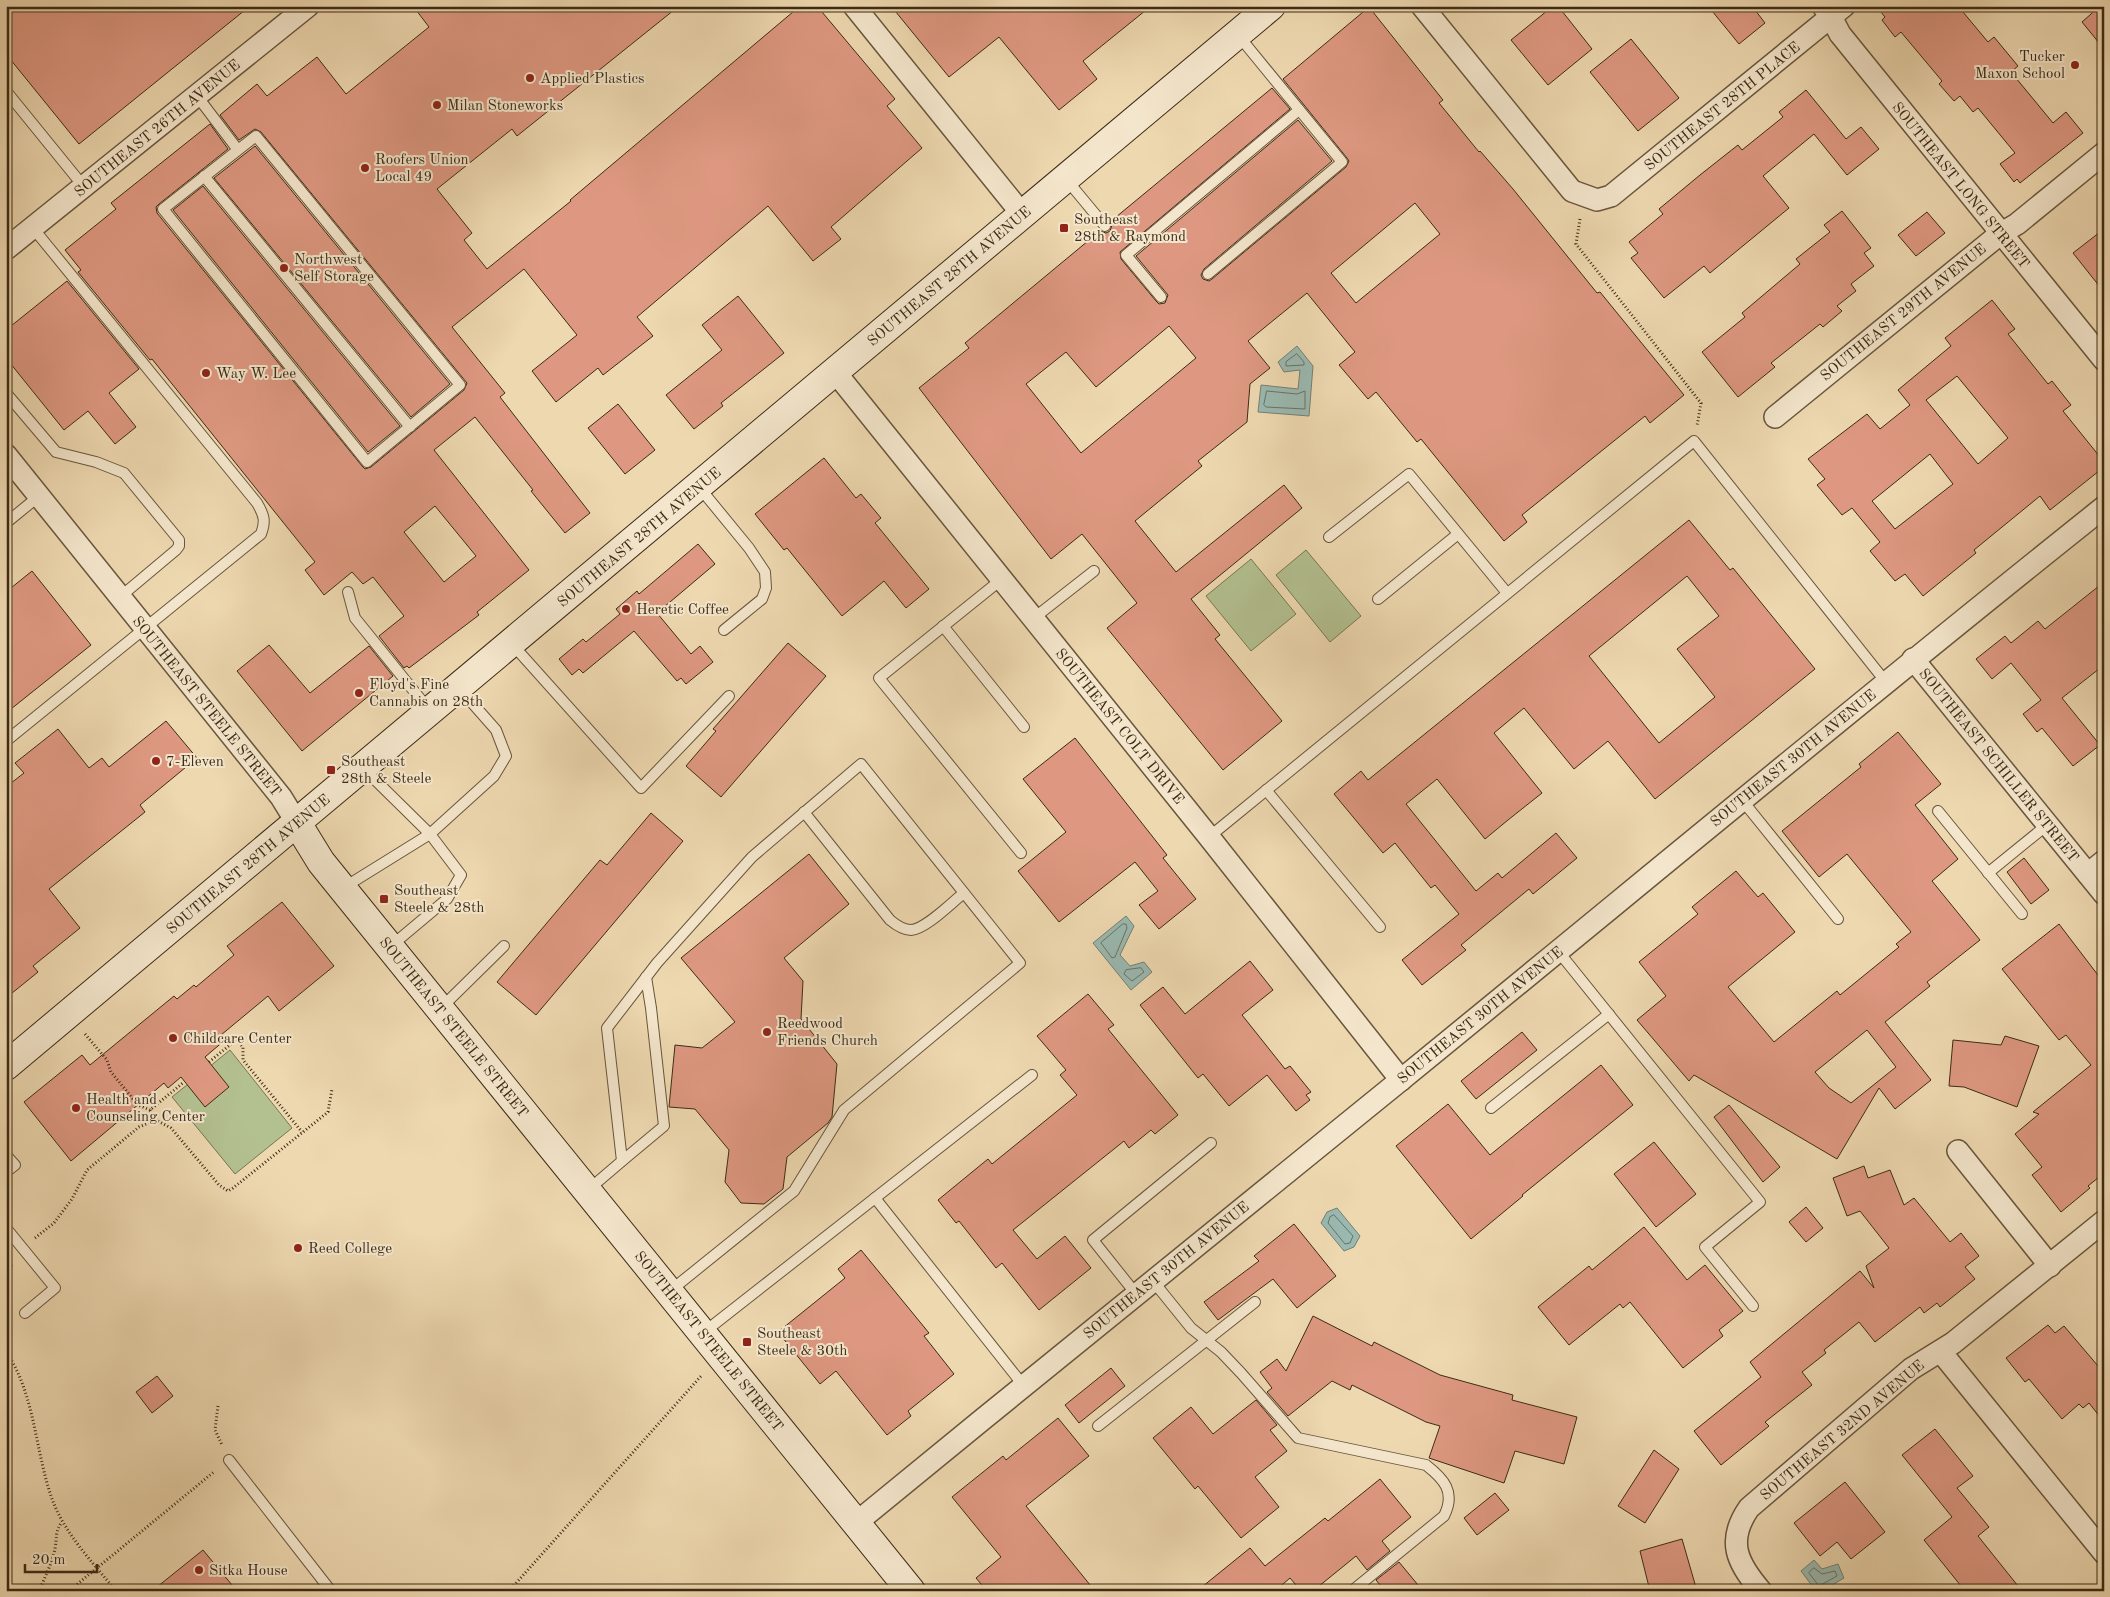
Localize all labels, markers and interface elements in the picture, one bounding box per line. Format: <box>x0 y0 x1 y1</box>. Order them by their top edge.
street label: SOUTHEAST 28TH PLACE <box>1642 40 1803 174</box>
place label: Tucker Maxon School <box>1975 50 2065 82</box>
street label: SOUTHEAST 26TH AVENUE <box>72 58 244 201</box>
marker: Tucker Maxon School <box>2069 59 2081 71</box>
marker: Applied Plastics <box>524 72 536 84</box>
place label: Applied Plastics <box>540 72 645 87</box>
marker: Milan Stoneworks <box>431 99 443 111</box>
place label: Milan Stoneworks <box>447 99 563 114</box>
street label: SOUTHEAST LONG STREET <box>1888 100 2031 272</box>
place label: Roofers Union Local 49 <box>375 153 469 185</box>
marker: Roofers Union Local 49 <box>359 162 371 174</box>
street label: SOUTHEAST 28TH AVENUE <box>865 204 1035 350</box>
place label: Southeast 28th & Raymond <box>1074 213 1186 245</box>
marker: Southeast 28th & Raymond <box>1058 222 1070 234</box>
street label: SOUTHEAST 29TH AVENUE <box>1818 242 1990 385</box>
place label: Northwest Self Storage <box>294 253 374 285</box>
marker: Northwest Self Storage <box>278 262 290 274</box>
marker: Way W. Lee <box>200 367 212 379</box>
place label: Way W. Lee <box>216 367 296 382</box>
street label: SOUTHEAST 28TH AVENUE <box>555 465 725 611</box>
marker: Heretic Coffee <box>620 603 632 615</box>
place label: Heretic Coffee <box>636 603 729 618</box>
street label: SOUTHEAST STEELE STREET <box>129 614 283 800</box>
street label: SOUTHEAST COLT DRIVE <box>1052 646 1186 808</box>
street label: SOUTHEAST SCHILLER STREET <box>1915 666 2081 866</box>
place label: Floyd's Fine Cannabis on 28th <box>369 678 483 710</box>
marker: Floyd's Fine Cannabis on 28th <box>353 687 365 699</box>
street label: SOUTHEAST 30TH AVENUE <box>1708 688 1880 831</box>
marker: 7-Eleven <box>150 755 162 767</box>
place label: 7-Eleven <box>166 755 224 770</box>
place label: Southeast 28th & Steele <box>341 755 431 787</box>
marker: Southeast 28th & Steele <box>325 764 337 776</box>
street label: SOUTHEAST 28TH AVENUE <box>164 792 334 938</box>
place label: Southeast Steele & 28th <box>394 884 484 916</box>
marker: Southeast Steele & 28th <box>378 893 390 905</box>
street label: SOUTHEAST STEELE STREET <box>376 935 530 1121</box>
street label: SOUTHEAST 30TH AVENUE <box>1395 945 1567 1088</box>
place label: Reedwood Friends Church <box>777 1017 878 1049</box>
marker: Reedwood Friends Church <box>761 1026 773 1038</box>
marker: Childcare Center <box>167 1032 179 1044</box>
place label: Childcare Center <box>183 1032 292 1047</box>
place label: Health and Counseling Center <box>86 1093 205 1125</box>
marker: Health and Counseling Center <box>70 1102 82 1114</box>
street label: SOUTHEAST 30TH AVENUE <box>1081 1200 1253 1343</box>
marker: Reed College <box>292 1242 304 1254</box>
place label: Reed College <box>308 1242 392 1257</box>
street label: SOUTHEAST STEELE STREET <box>631 1249 785 1435</box>
place label: Southeast Steele & 30th <box>757 1327 847 1359</box>
marker: Southeast Steele & 30th <box>741 1336 753 1348</box>
street label: SOUTHEAST 32ND AVENUE <box>1758 1358 1928 1504</box>
scale bar <box>25 1542 98 1574</box>
text: 20 m <box>32 1553 66 1568</box>
marker: Sitka House <box>193 1564 205 1576</box>
place label: Sitka House <box>209 1564 288 1579</box>

